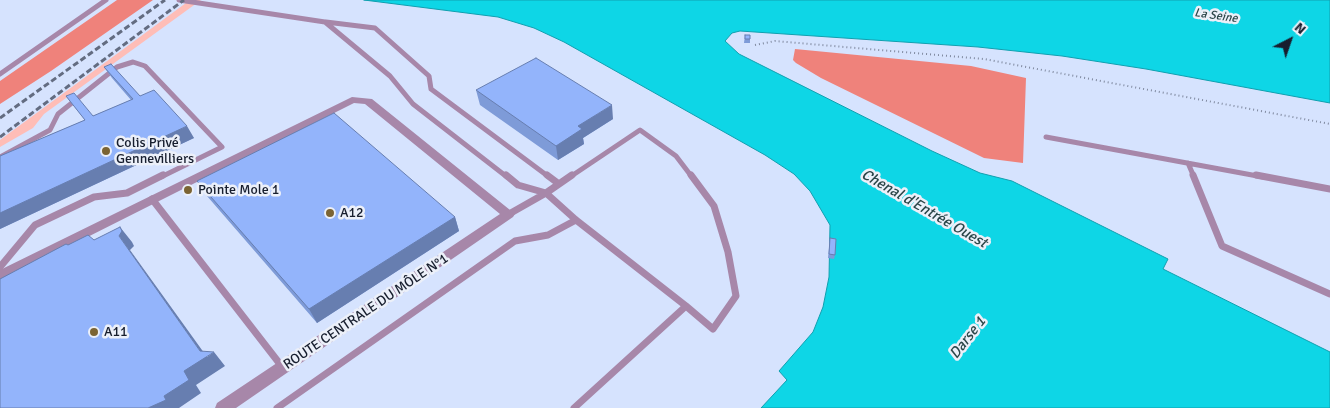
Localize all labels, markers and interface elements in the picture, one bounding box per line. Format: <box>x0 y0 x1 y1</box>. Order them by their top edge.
water label: La Seine <box>1194 6 1238 26</box>
north arrow <box>1265 15 1315 65</box>
text: N <box>1291 19 1309 38</box>
place label: Colis Privé Gennevilliers <box>116 135 194 168</box>
marker: Colis Privé Gennevilliers <box>100 145 112 157</box>
water label: Chenal d'Entrée Ouest <box>858 166 990 252</box>
place label: Pointe Mole 1 <box>198 182 279 198</box>
marker: Pointe Mole 1 <box>182 184 194 196</box>
place label: A12 <box>340 205 364 221</box>
marker: A12 <box>324 207 336 219</box>
street label: ROUTE CENTRALE DU MÔLE N°1 <box>280 251 452 373</box>
water label: Darse 1 <box>946 313 990 363</box>
place label: A11 <box>104 324 128 340</box>
marker: A11 <box>88 326 100 338</box>

